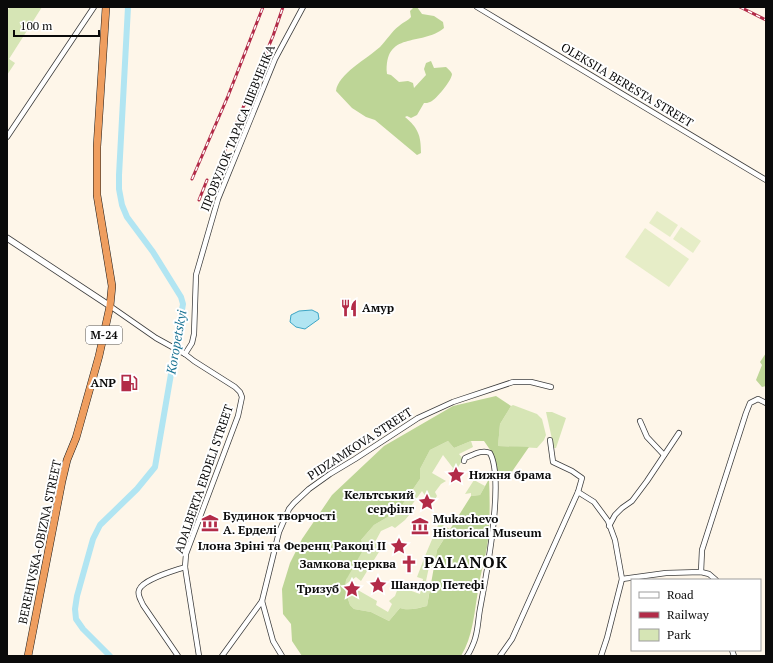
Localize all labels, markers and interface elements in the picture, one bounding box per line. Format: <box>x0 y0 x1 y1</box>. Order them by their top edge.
scale bar <box>14 12 99 38</box>
text: 100 m <box>20 18 53 33</box>
street label: OLEKSIIA BERESTA STREET <box>558 39 697 130</box>
street label: ПРОВУЛОК ТАРАСА ШЕВЧЕНКА <box>197 42 278 213</box>
restaurant icon: Амур <box>339 298 359 318</box>
place label: Амур <box>362 300 394 315</box>
water label: Koropetskyi <box>161 308 191 376</box>
road number: М-24 <box>86 326 122 344</box>
fuel station icon: ANP <box>119 373 139 393</box>
place label: ANP <box>90 375 116 390</box>
street label: ADALBERTA ERDELI STREET <box>171 402 236 555</box>
street label: PIDZAMKOVA STREET <box>305 404 415 483</box>
street label: BEREHIVSKA-OBIZNA STREET <box>15 458 64 625</box>
place icon: Нижня брама <box>446 465 466 485</box>
place label: Нижня брама <box>469 467 552 482</box>
place label: Кельтський серфінг <box>344 487 414 516</box>
place icon: Кельтський серфінг <box>417 492 437 512</box>
place label: Будинок творчості А. Ерделі <box>223 508 336 537</box>
place label: Mukachevo Historical Museum <box>433 511 541 540</box>
museum icon: Будинок творчості А. Ерделі <box>200 513 220 533</box>
museum icon: Mukachevo Historical Museum <box>410 516 430 536</box>
place icon: Ілона Зріні та Ференц Ракоці II <box>389 536 409 556</box>
place label: Ілона Зріні та Ференц Ракоці II <box>198 538 387 553</box>
district label: PALANOK <box>424 551 508 573</box>
church icon: Замкова церква <box>399 554 419 574</box>
place label: Замкова церква <box>299 556 396 571</box>
place icon: Шандор Петефі <box>368 575 388 595</box>
place label: Шандор Петефі <box>391 577 485 592</box>
place icon: Тризуб <box>342 579 362 599</box>
legend <box>631 579 761 651</box>
place label: Тризуб <box>297 581 339 596</box>
text: Road <box>667 587 694 602</box>
text: Railway <box>667 607 710 622</box>
text: Park <box>667 627 692 642</box>

